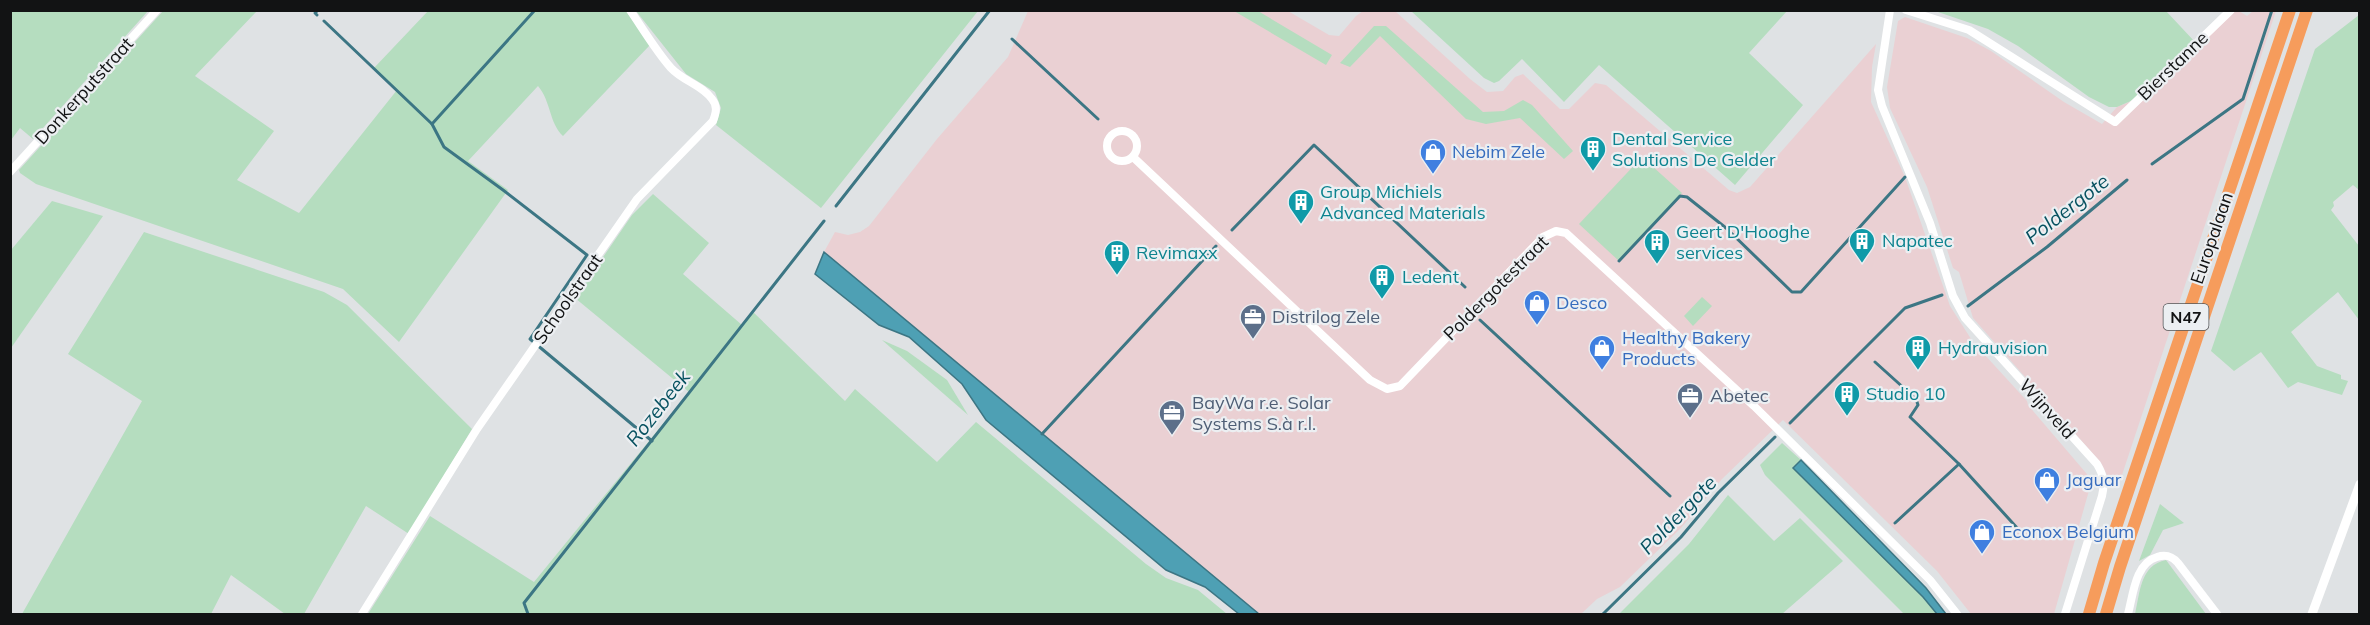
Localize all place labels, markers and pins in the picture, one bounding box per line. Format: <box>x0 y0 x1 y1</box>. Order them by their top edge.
place label: Dental Service Solutions De Gelder <box>1612 127 1776 171</box>
building icon: Dental Service Solutions De Gelder <box>1578 134 1608 172</box>
shop icon: Nebim Zele <box>1418 137 1448 175</box>
place label: Nebim Zele <box>1452 140 1545 163</box>
place label: Group Michiels Advanced Materials <box>1320 180 1486 224</box>
building icon: Group Michiels Advanced Materials <box>1286 187 1316 225</box>
place label: Geert D'Hooghe services <box>1676 220 1810 264</box>
building icon: Napatec <box>1847 226 1877 264</box>
building icon: Geert D'Hooghe services <box>1642 227 1672 265</box>
place label: Napatec <box>1882 229 1953 252</box>
building icon: Revimaxx <box>1102 238 1132 276</box>
place label: Revimaxx <box>1136 241 1218 264</box>
building icon: Ledent <box>1367 262 1397 300</box>
place label: Ledent <box>1402 265 1459 288</box>
shop icon: Desco <box>1522 288 1552 326</box>
place label: Desco <box>1556 291 1607 314</box>
office icon: Distrilog Zele <box>1238 302 1268 340</box>
place label: Distrilog Zele <box>1272 305 1380 328</box>
place label: Healthy Bakery Products <box>1622 326 1751 370</box>
shop icon: Healthy Bakery Products <box>1587 333 1617 371</box>
building icon: Hydrauvision <box>1903 333 1933 371</box>
place label: Hydrauvision <box>1938 336 2048 359</box>
building icon: Studio 10 <box>1832 379 1862 417</box>
office icon: Abetec <box>1675 381 1705 419</box>
place label: Studio 10 <box>1866 382 1946 405</box>
place label: Abetec <box>1710 384 1769 407</box>
place label: BayWa r.e. Solar Systems S.à r.l. <box>1192 391 1331 435</box>
office icon: BayWa r.e. Solar Systems S.à r.l. <box>1157 398 1187 436</box>
shop icon: Jaguar <box>2032 465 2062 503</box>
place label: Jaguar <box>2066 468 2122 491</box>
shop icon: Econox Belgium <box>1967 517 1997 555</box>
place label: Econox Belgium <box>2002 520 2134 543</box>

